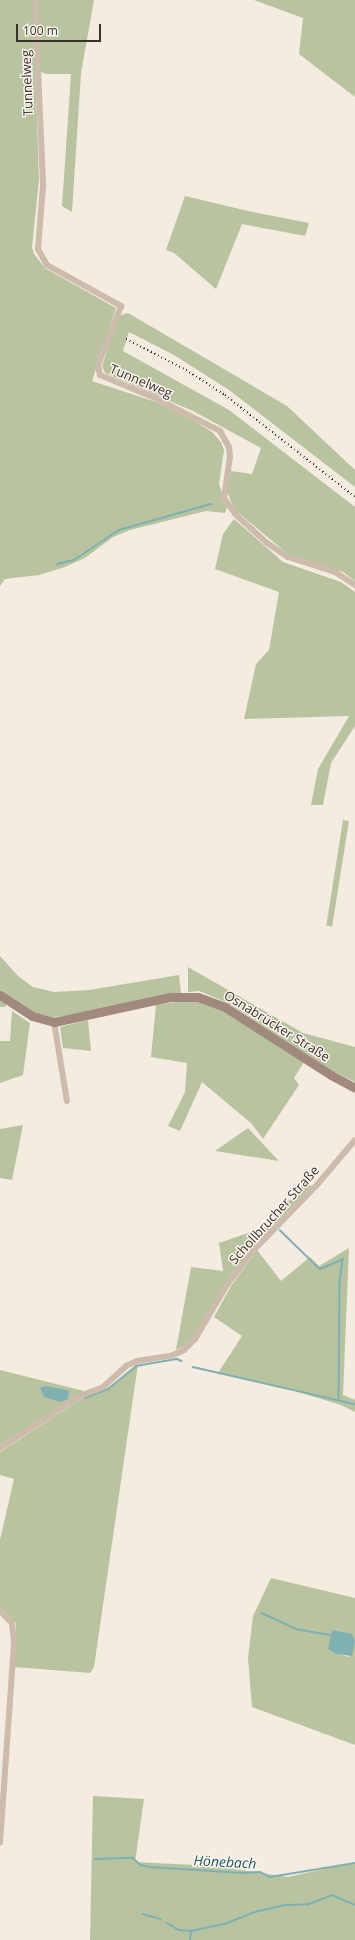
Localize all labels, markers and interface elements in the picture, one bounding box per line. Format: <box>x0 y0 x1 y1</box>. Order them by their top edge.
scale bar <box>18 16 103 42</box>
text: 100 m <box>23 22 58 39</box>
street label: Tunnelweg <box>18 50 36 116</box>
street label: Tunnelweg <box>108 361 174 401</box>
street label: Osnabrücker Straße <box>221 987 333 1065</box>
street label: Schollbrucher Straße <box>226 1163 322 1267</box>
water label: Hönebach <box>193 1852 257 1872</box>

